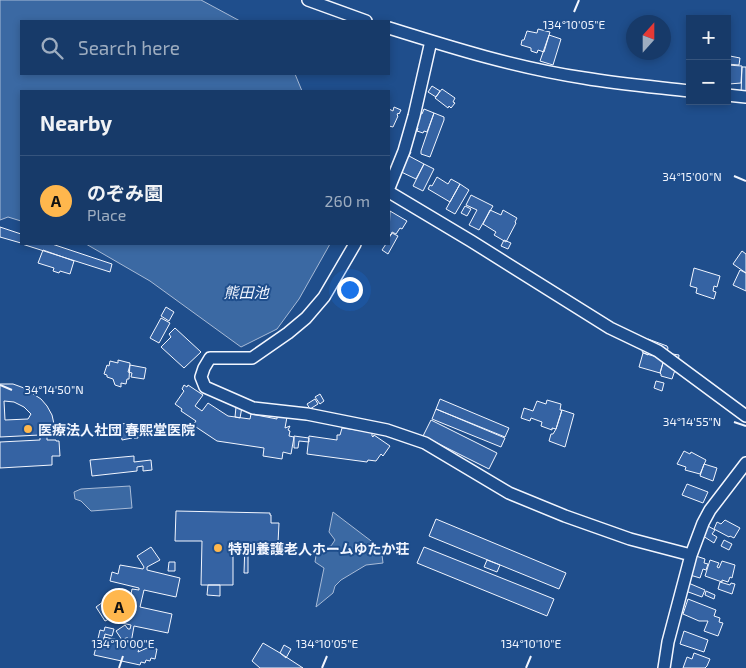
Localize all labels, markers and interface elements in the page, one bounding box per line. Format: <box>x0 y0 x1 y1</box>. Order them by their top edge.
north arrow <box>626 15 671 60</box>
map controls <box>686 15 731 105</box>
button: + <box>686 15 731 60</box>
text: 134°10'05"E <box>543 17 605 31</box>
search box <box>20 20 390 75</box>
icon: search <box>38 34 66 62</box>
text: Search here <box>78 36 180 59</box>
button: − <box>686 60 731 105</box>
text: Nearby <box>40 110 112 135</box>
text: 34°15'00"N <box>662 169 722 183</box>
text: のぞみ園 <box>87 181 163 204</box>
text: A <box>51 191 61 210</box>
text: 260 m <box>325 191 370 210</box>
text: Place <box>87 205 126 224</box>
your location <box>337 277 363 303</box>
water label: 熊田池 <box>223 283 270 301</box>
text: 34°14'50"N <box>24 382 84 396</box>
text: 34°14'55"N <box>663 414 721 428</box>
place label: 医療法人社団 春熙堂医院 <box>38 421 195 438</box>
marker: 医療法人社団 春熙堂医院 <box>22 423 34 435</box>
place label: 特別養護老人ホームゆたか荘 <box>228 540 410 557</box>
marker: 特別養護老人ホームゆたか荘 <box>212 542 224 554</box>
pin: A <box>103 587 135 625</box>
text: 134°10'00"E <box>91 636 155 650</box>
text: 134°10'05"E <box>296 636 358 650</box>
text: 134°10'10"E <box>501 636 562 650</box>

